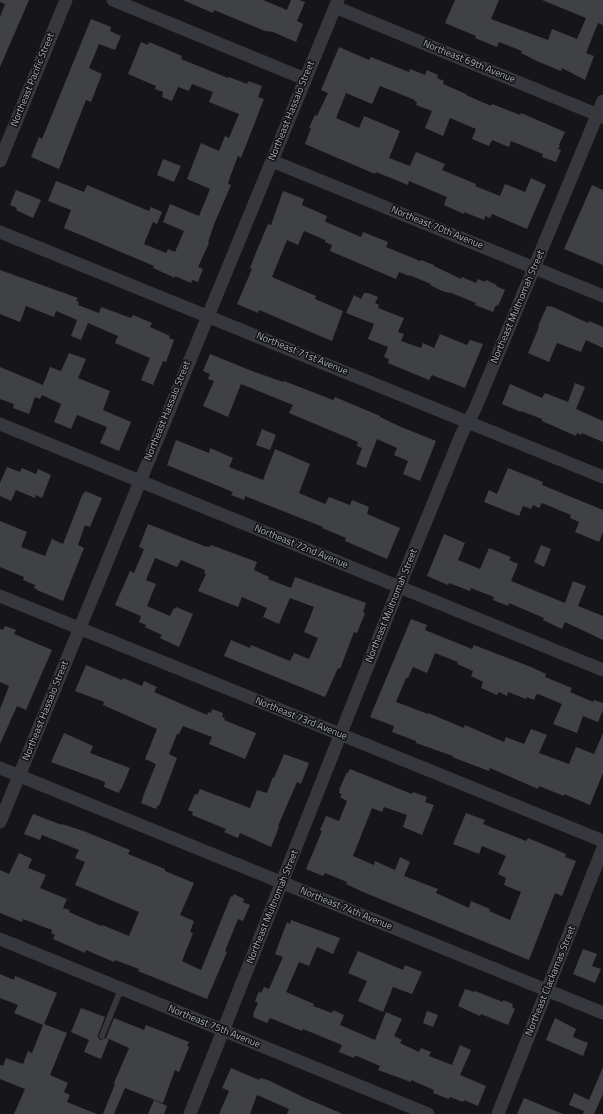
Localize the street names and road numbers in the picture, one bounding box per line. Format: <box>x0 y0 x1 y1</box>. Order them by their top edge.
street label: Northeast Pacific Street <box>9 31 57 129</box>
street label: Northeast 69th Avenue <box>421 38 517 86</box>
street label: Northeast Hassalo Street <box>267 59 317 163</box>
street label: Northeast 70th Avenue <box>389 204 485 252</box>
street label: Northeast Multnomah Street <box>489 249 547 365</box>
street label: Northeast 71st Avenue <box>255 330 349 378</box>
street label: Northeast Hassalo Street <box>143 359 193 463</box>
street label: Northeast 72nd Avenue <box>252 523 350 571</box>
street label: Northeast Multnomah Street <box>364 547 420 665</box>
street label: Northeast Hassalo Street <box>21 659 71 763</box>
street label: Northeast 73rd Avenue <box>253 695 349 743</box>
street label: Northeast Multnomah Street <box>245 848 301 966</box>
street label: Northeast 74th Avenue <box>298 885 394 933</box>
street label: Northeast Clackamas Street <box>523 924 579 1038</box>
street label: Northeast 75th Avenue <box>166 1003 262 1051</box>

